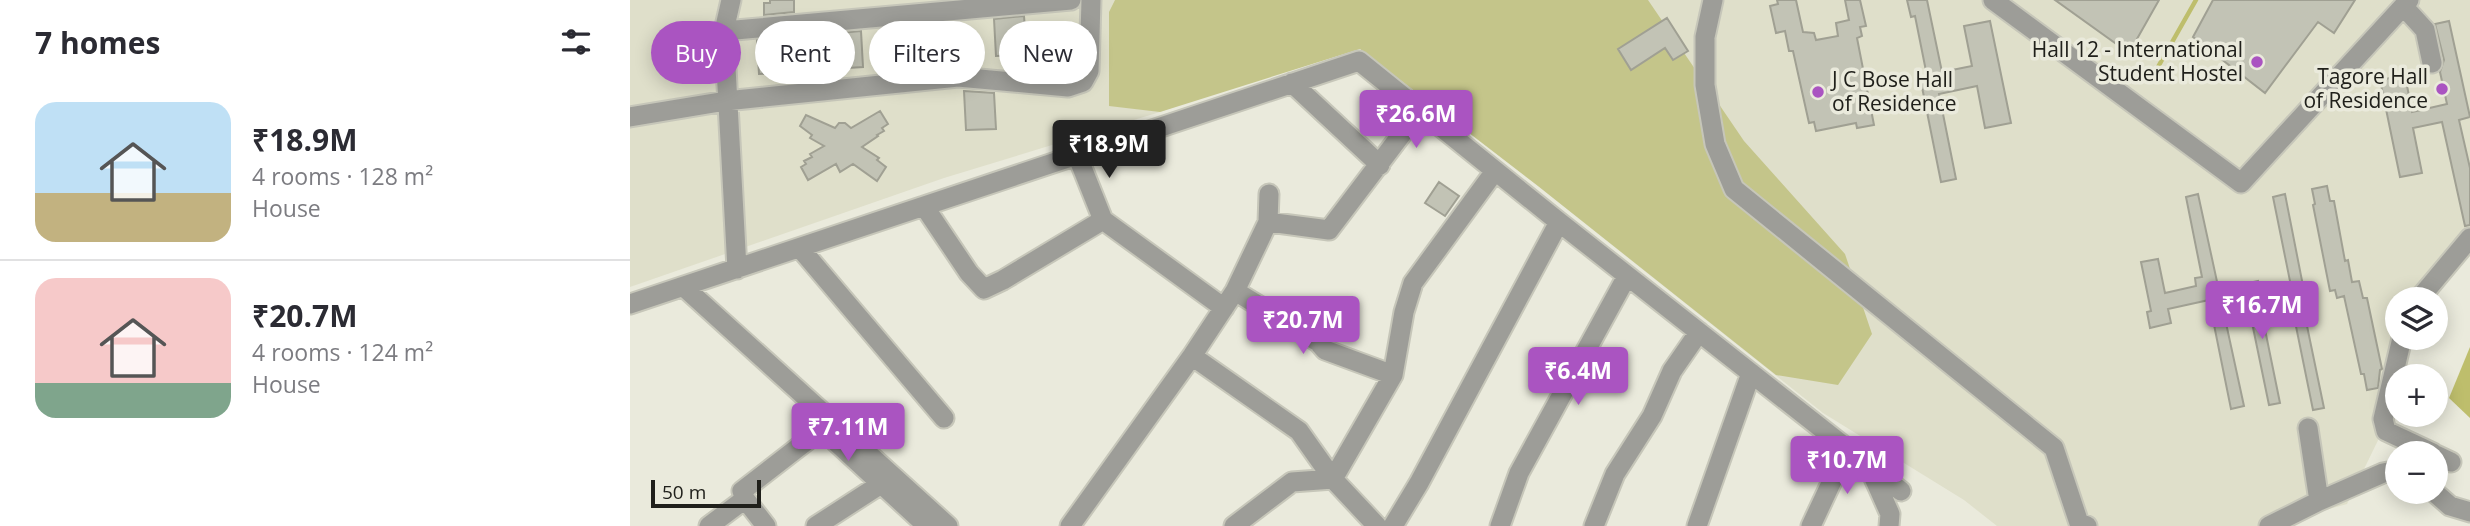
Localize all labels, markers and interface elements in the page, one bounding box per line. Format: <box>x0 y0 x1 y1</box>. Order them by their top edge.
chip: Buy <box>651 21 741 84</box>
chip: Rent <box>755 21 855 84</box>
chip: Filters <box>869 21 985 84</box>
chip: New <box>999 21 1097 84</box>
text: 7 homes <box>35 22 160 63</box>
icon: filters <box>557 23 595 61</box>
place label: Hall 12 - International Student Hostel <box>2032 35 2243 87</box>
marker: Hall 12 - International Student Hostel <box>2249 54 2265 70</box>
place label: Tagore Hall of Residence <box>2303 62 2428 114</box>
place label: J C Bose Hall of Residence <box>1830 65 1957 117</box>
marker: Tagore Hall of Residence <box>2434 81 2450 97</box>
marker: J C Bose Hall of Residence <box>1810 84 1826 100</box>
pin: ₹26.6M <box>1359 90 1473 150</box>
text: ₹26.6M <box>1376 97 1456 129</box>
text: ₹18.9M <box>252 119 357 160</box>
pin: ₹18.9M <box>1052 120 1166 180</box>
text: ₹18.9M <box>1069 127 1149 159</box>
icon: home <box>91 130 175 214</box>
text: 4 rooms · 128 m² <box>252 160 433 192</box>
text: House <box>252 192 321 224</box>
pin: ₹16.7M <box>2205 282 2319 341</box>
map controls <box>2385 287 2448 504</box>
button: layers <box>2385 287 2448 350</box>
text: ₹16.7M <box>2222 288 2302 320</box>
text: ₹20.7M <box>252 295 357 336</box>
pin: ₹20.7M <box>1246 296 1360 356</box>
text: ₹20.7M <box>1263 303 1343 335</box>
icon: home <box>91 306 175 390</box>
text: 4 rooms · 124 m² <box>252 336 433 368</box>
pin: ₹6.4M <box>1529 348 1627 407</box>
text: ₹6.4M <box>1544 354 1612 386</box>
button: + <box>2385 364 2448 427</box>
text: House <box>252 368 321 400</box>
pin: ₹7.11M <box>791 404 905 463</box>
text: ₹7.11M <box>808 410 888 442</box>
pin: ₹10.7M <box>1790 436 1904 496</box>
button: − <box>2385 441 2448 504</box>
text: ₹10.7M <box>1807 443 1887 475</box>
scale bar <box>651 477 761 509</box>
text: 50 m <box>662 479 706 505</box>

